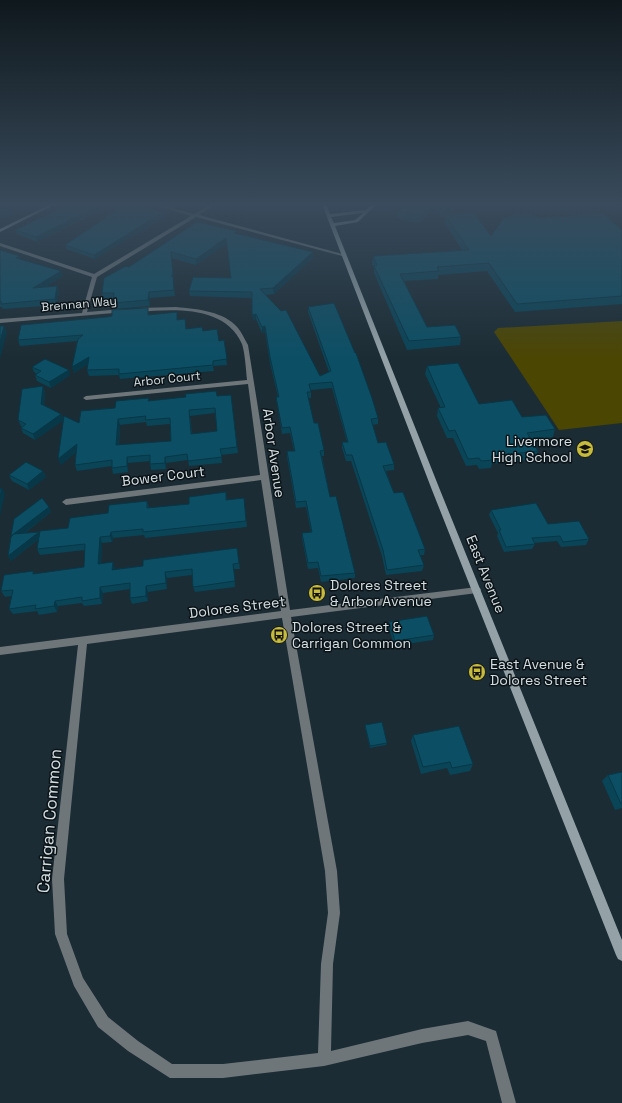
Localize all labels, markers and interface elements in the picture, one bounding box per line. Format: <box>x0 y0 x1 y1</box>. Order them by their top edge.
street label: Brennan Way <box>41 293 117 315</box>
street label: Arbor Court <box>133 368 201 390</box>
street label: Arbor Avenue <box>259 407 289 499</box>
place label: Livermore High School <box>492 432 572 466</box>
school or university icon: Livermore High School <box>575 439 595 459</box>
street label: Bower Court <box>120 462 206 490</box>
street label: East Avenue <box>462 532 510 616</box>
place label: Dolores Street & Arbor Avenue <box>330 576 432 610</box>
bus stop icon: Dolores Street & Arbor Avenue <box>307 583 327 603</box>
street label: Dolores Street <box>188 592 286 622</box>
place label: Dolores Street & Carrigan Common <box>292 618 411 652</box>
bus stop icon: Dolores Street & Carrigan Common <box>269 625 289 645</box>
place label: East Avenue & Dolores Street <box>490 655 587 689</box>
bus stop icon: East Avenue & Dolores Street <box>467 662 487 682</box>
street label: Carrigan Common <box>32 748 66 894</box>

